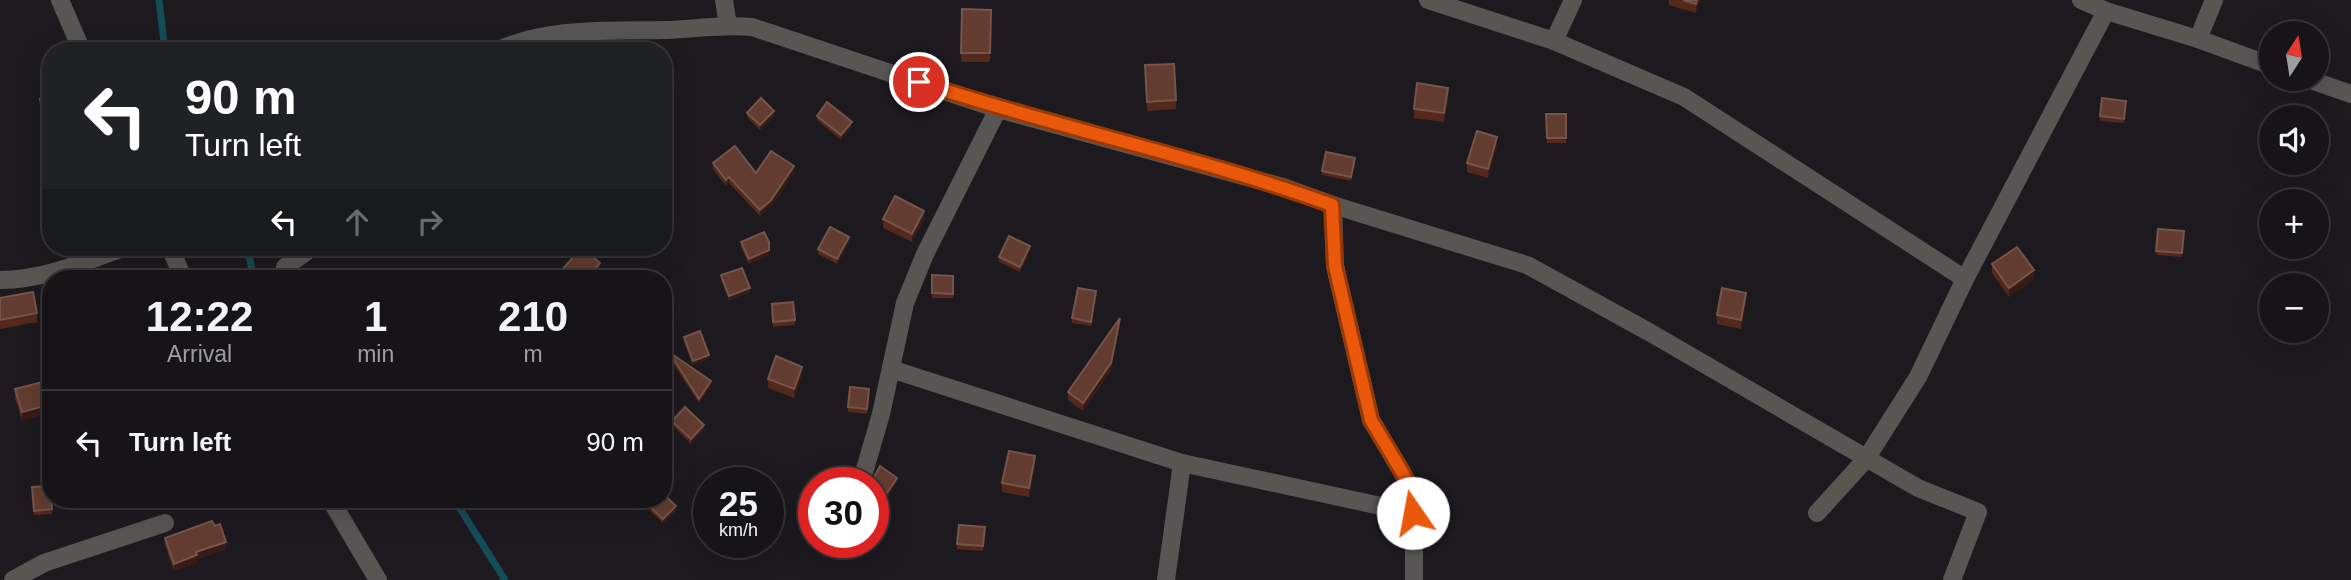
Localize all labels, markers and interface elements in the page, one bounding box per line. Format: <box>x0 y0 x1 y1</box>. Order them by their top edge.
north arrow <box>2259 21 2329 91</box>
map controls <box>2259 21 2329 343</box>
pin <box>889 52 949 112</box>
icon: arrive <box>900 63 938 101</box>
icon: left <box>70 70 161 161</box>
text: 90 m <box>185 70 297 124</box>
button: sound <box>2259 105 2329 175</box>
text: Turn left <box>185 127 301 163</box>
button: + <box>2259 189 2329 259</box>
icon: left <box>265 203 303 241</box>
icon: ahead <box>338 203 376 241</box>
icon: right <box>411 203 449 241</box>
button: − <box>2259 273 2329 343</box>
text: 12:22 <box>146 293 253 340</box>
text: 1 <box>364 293 387 340</box>
text: 210 <box>498 293 568 340</box>
text: Arrival <box>167 341 232 367</box>
text: min <box>357 341 394 367</box>
text: m <box>524 341 543 367</box>
icon: left <box>70 424 108 462</box>
text: Turn left <box>129 427 231 457</box>
text: 90 m <box>586 427 644 457</box>
speed limit sign: 30 <box>798 467 889 558</box>
position arrow <box>1376 476 1450 550</box>
text: 25 <box>719 484 758 523</box>
text: km/h <box>719 520 758 540</box>

